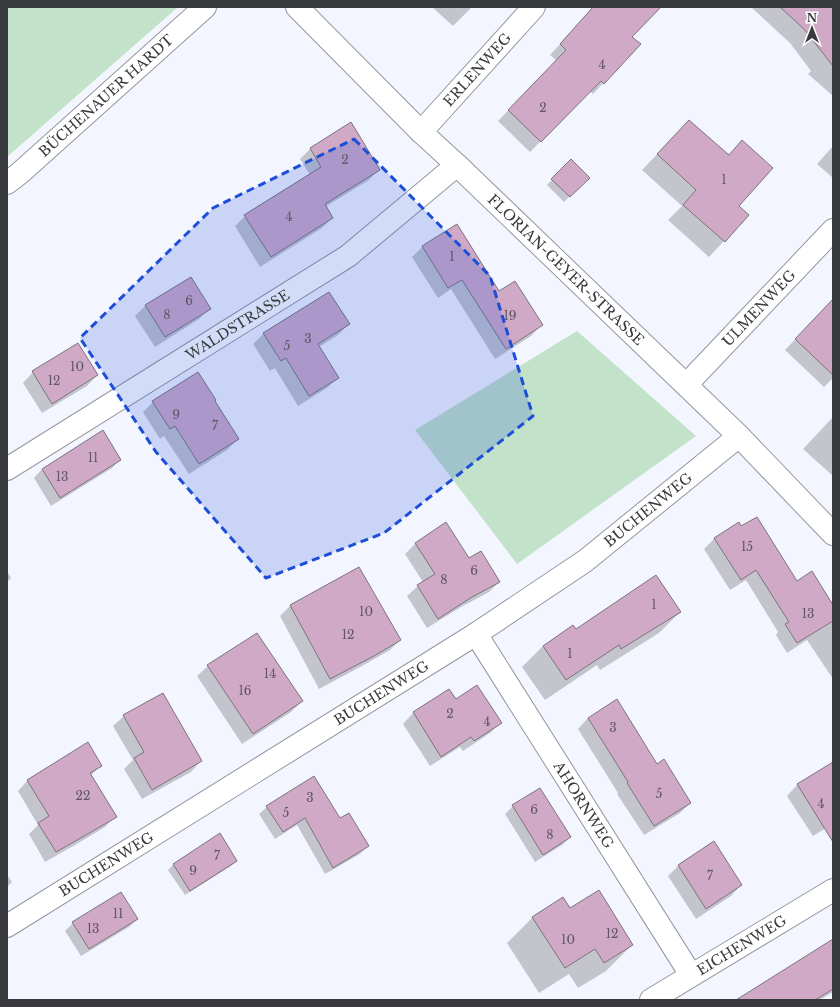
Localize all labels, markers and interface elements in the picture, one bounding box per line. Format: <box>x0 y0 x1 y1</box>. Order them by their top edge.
north arrow <box>792 8 832 48</box>
text: N <box>807 11 818 25</box>
street label: ERLENWEG <box>439 29 515 110</box>
street label: BÜCHENAUER HARDT <box>35 31 177 161</box>
house number: 4 <box>598 57 606 72</box>
house number: 2 <box>539 100 547 115</box>
house number: 2 <box>341 152 349 167</box>
house number: 1 <box>721 172 727 187</box>
street label: FLORIAN-GEYER-STRASSE <box>484 191 648 349</box>
house number: 4 <box>285 209 293 224</box>
house number: 1 <box>449 249 455 264</box>
street label: ULMENWEG <box>718 266 800 350</box>
street label: WALDSTRASSE <box>182 286 293 365</box>
house number: 6 <box>185 293 193 308</box>
house number: 8 <box>163 307 171 322</box>
house number: 19 <box>503 308 517 323</box>
house number: 3 <box>304 331 312 346</box>
house number: 5 <box>284 338 291 353</box>
house number: 10 <box>70 359 84 374</box>
house number: 12 <box>48 373 60 388</box>
house number: 9 <box>172 407 180 422</box>
house number: 7 <box>212 418 219 433</box>
house number: 11 <box>88 450 98 465</box>
house number: 13 <box>56 469 68 484</box>
street label: BUCHENWEG <box>600 469 696 551</box>
house number: 15 <box>741 539 753 554</box>
house number: 6 <box>470 563 478 578</box>
house number: 8 <box>440 572 448 587</box>
house number: 1 <box>651 597 657 612</box>
house number: 10 <box>359 604 373 619</box>
house number: 13 <box>802 606 814 621</box>
house number: 12 <box>342 627 354 642</box>
house number: 1 <box>567 646 573 661</box>
street label: BUCHENWEG <box>331 657 432 729</box>
house number: 14 <box>264 666 276 681</box>
house number: 16 <box>238 683 252 698</box>
house number: 2 <box>446 706 454 721</box>
house number: 4 <box>483 714 491 729</box>
house number: 3 <box>609 720 617 735</box>
street label: AHORNWEG <box>549 757 618 852</box>
house number: 5 <box>656 786 663 801</box>
house number: 22 <box>76 788 90 803</box>
house number: 3 <box>306 790 314 805</box>
house number: 4 <box>817 796 825 811</box>
house number: 6 <box>530 802 538 817</box>
house number: 5 <box>283 805 290 820</box>
house number: 8 <box>546 827 554 842</box>
street label: BUCHENWEG <box>56 828 157 900</box>
house number: 7 <box>214 848 221 863</box>
house number: 9 <box>189 863 197 878</box>
house number: 7 <box>707 868 714 883</box>
house number: 11 <box>113 906 123 921</box>
street label: EICHENWEG <box>694 911 790 979</box>
house number: 13 <box>87 921 99 936</box>
house number: 12 <box>606 926 618 941</box>
house number: 10 <box>561 932 575 947</box>

